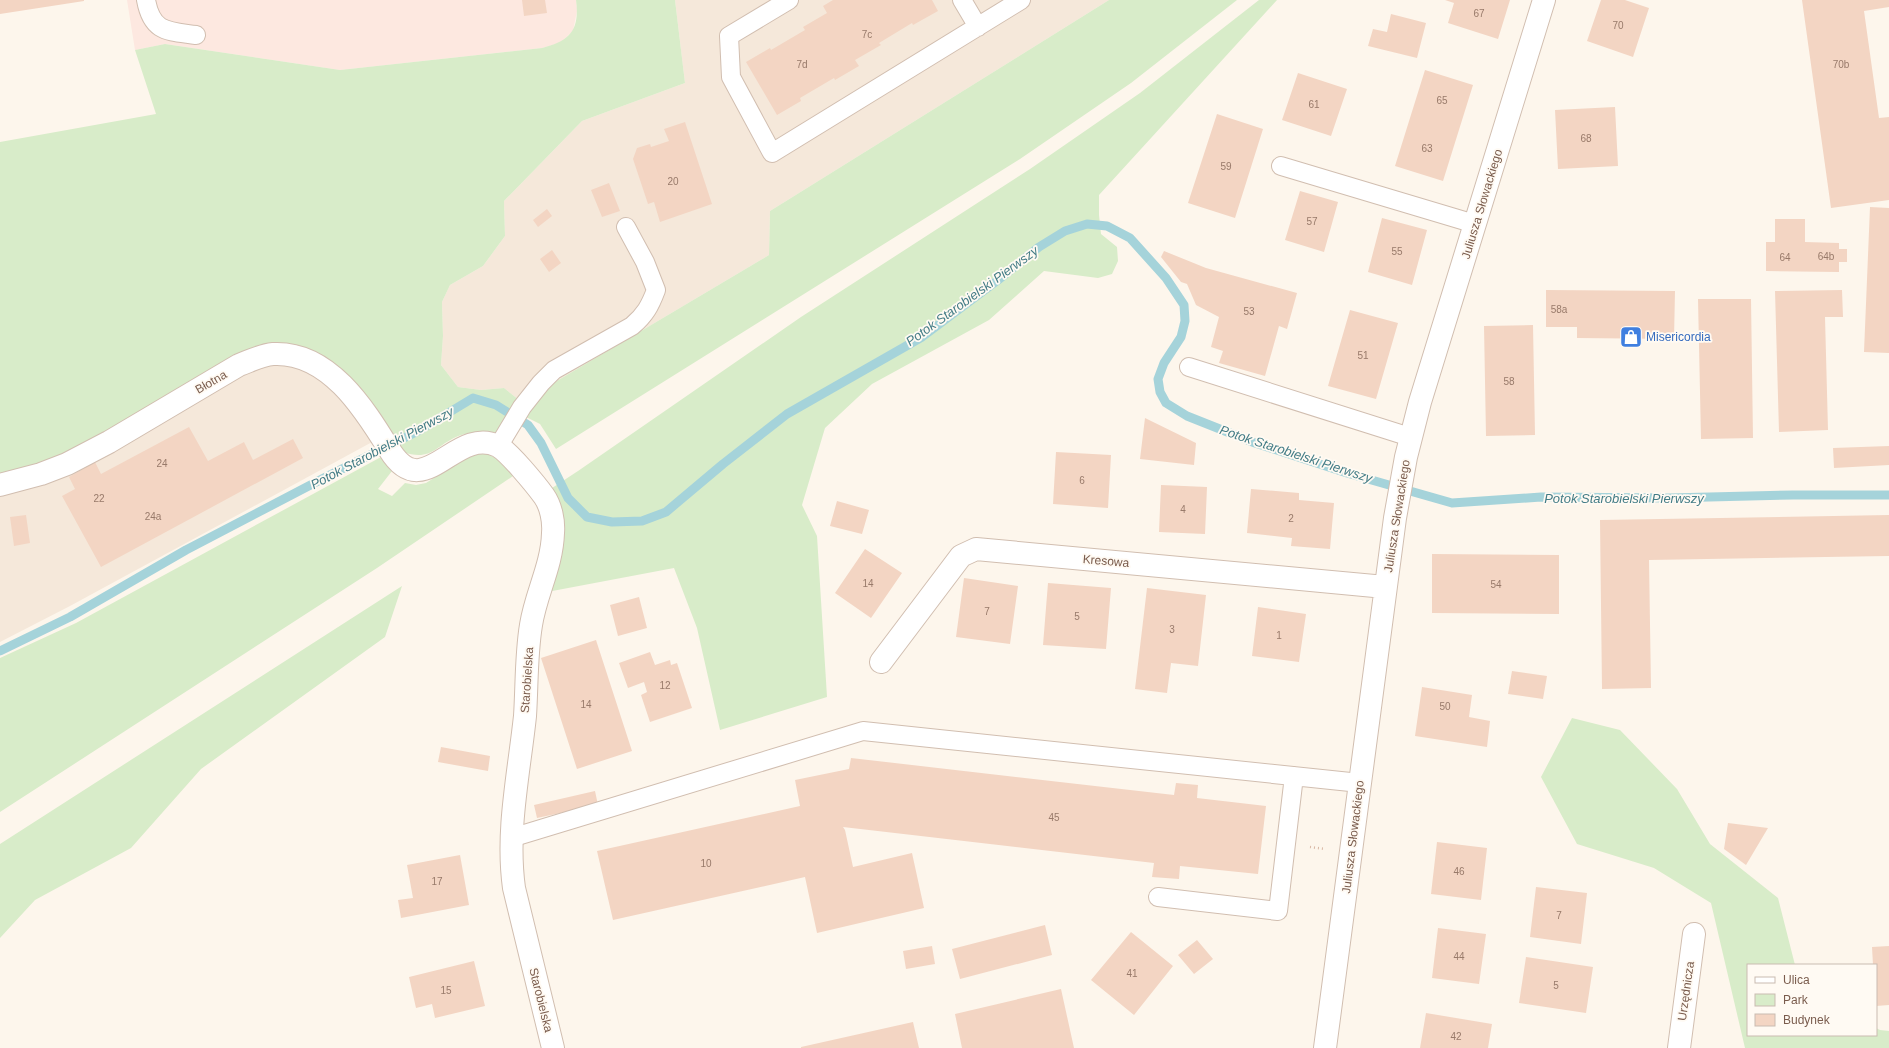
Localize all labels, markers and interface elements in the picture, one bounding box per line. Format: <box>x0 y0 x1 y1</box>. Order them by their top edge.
house number: 67 <box>1473 8 1485 19</box>
house number: 70 <box>1612 20 1624 31</box>
house number: 7c <box>862 29 872 40</box>
house number: 7d <box>796 59 808 70</box>
house number: 70b <box>1833 59 1850 70</box>
house number: 65 <box>1436 95 1448 106</box>
house number: 61 <box>1308 99 1320 110</box>
house number: 68 <box>1580 133 1592 144</box>
house number: 63 <box>1421 143 1433 154</box>
street label: Juliusza Słowackiego <box>1459 147 1505 261</box>
house number: 59 <box>1220 161 1232 172</box>
house number: 20 <box>667 176 679 187</box>
house number: 57 <box>1306 216 1318 227</box>
water label: Potok Starobielski Pierwszy <box>903 242 1042 349</box>
house number: 55 <box>1391 246 1403 257</box>
house number: 64b <box>1818 251 1835 262</box>
house number: 64 <box>1779 252 1791 263</box>
house number: 58a <box>1551 304 1568 315</box>
house number: 53 <box>1243 306 1255 317</box>
shop icon: Misericordia <box>1618 324 1644 350</box>
place label: Misericordia <box>1646 330 1711 344</box>
house number: 51 <box>1357 350 1369 361</box>
street label: Błotna <box>193 367 230 397</box>
house number: 58 <box>1503 376 1515 387</box>
water label: Potok Starobielski Pierwszy <box>308 403 457 492</box>
water label: Potok Starobielski Pierwszy <box>1218 422 1376 486</box>
house number: 24 <box>156 458 168 469</box>
street label: Juliusza Słowackiego <box>1381 458 1413 573</box>
house number: 6 <box>1079 475 1085 486</box>
water label: Potok Starobielski Pierwszy <box>1544 491 1705 506</box>
house number: 22 <box>93 493 105 504</box>
house number: 4 <box>1180 504 1186 515</box>
house number: 24a <box>145 511 162 522</box>
house number: 2 <box>1288 513 1294 524</box>
street label: Kresowa <box>1082 552 1130 570</box>
house number: 14 <box>862 578 874 589</box>
house number: 54 <box>1490 579 1502 590</box>
house number: 7 <box>984 606 990 617</box>
house number: 5 <box>1074 611 1080 622</box>
house number: 3 <box>1169 624 1175 635</box>
house number: 1 <box>1276 630 1282 641</box>
street label: Starobielska <box>518 646 536 713</box>
house number: 12 <box>659 680 671 691</box>
house number: 14 <box>580 699 592 710</box>
house number: 50 <box>1439 701 1451 712</box>
street label: Juliusza Słowackiego <box>1339 779 1367 894</box>
house number: 45 <box>1048 812 1060 823</box>
house number: 10 <box>700 858 712 869</box>
house number: 46 <box>1453 866 1465 877</box>
house number: 17 <box>431 876 443 887</box>
house number: 7 <box>1556 910 1562 921</box>
house number: 44 <box>1453 951 1465 962</box>
street label: Urzędnicza <box>1675 960 1697 1022</box>
legend <box>1747 964 1877 1036</box>
street label: Starobielska <box>526 966 556 1034</box>
house number: 41 <box>1126 968 1138 979</box>
text: Ulica <box>1783 973 1810 987</box>
house number: 5 <box>1553 980 1559 991</box>
house number: 15 <box>440 985 452 996</box>
text: Park <box>1783 993 1809 1007</box>
text: Budynek <box>1783 1013 1831 1027</box>
house number: 42 <box>1450 1031 1462 1042</box>

